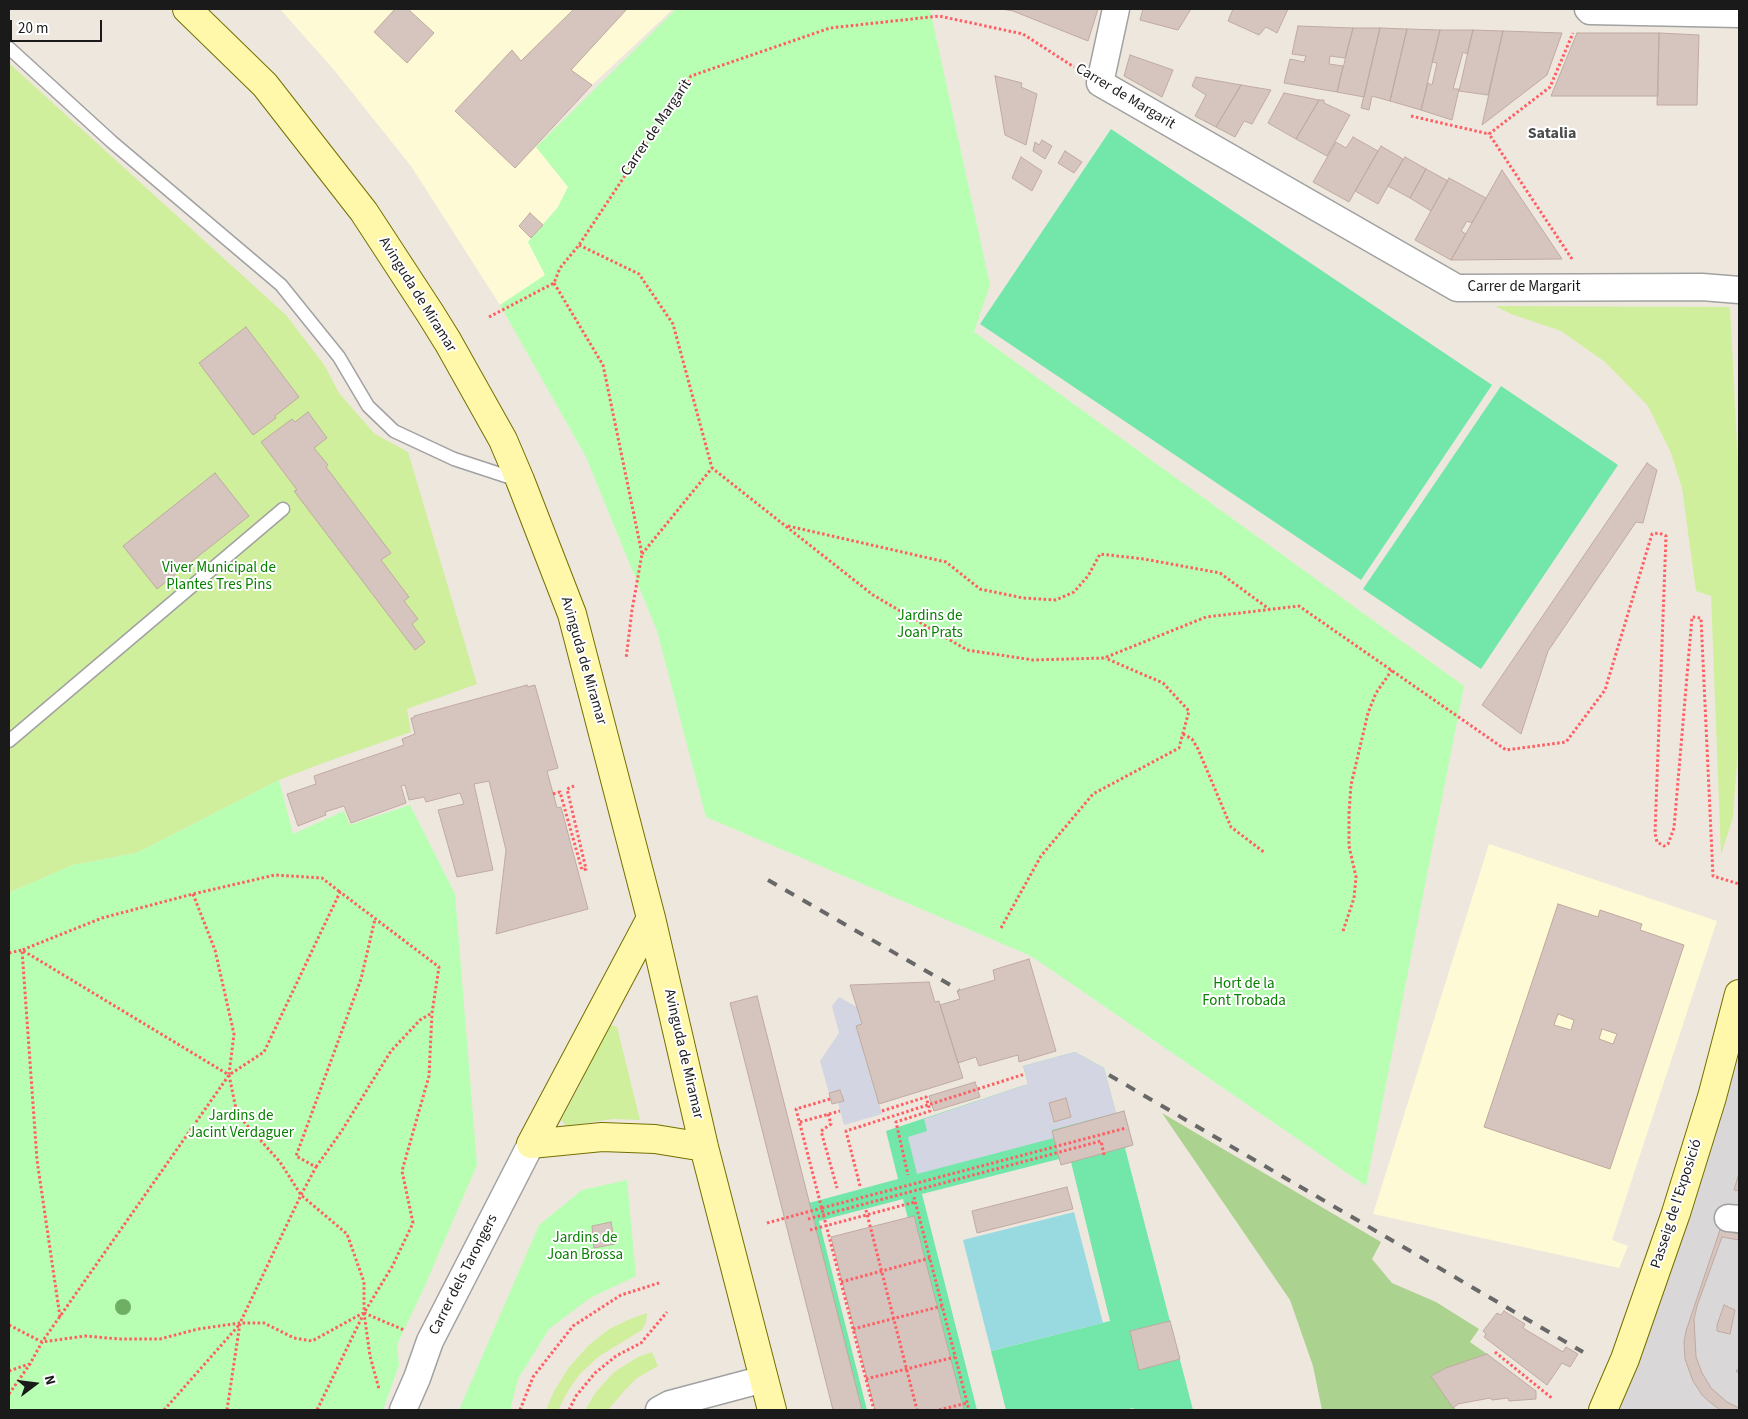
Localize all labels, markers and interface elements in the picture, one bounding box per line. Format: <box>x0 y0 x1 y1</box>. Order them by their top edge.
scale bar <box>12 10 105 42</box>
text: 20 m <box>18 18 48 39</box>
street label: Carrer de Margarit <box>1072 60 1178 134</box>
street label: Carrer de Margarit <box>618 76 696 180</box>
district label: Satalia <box>1528 124 1576 144</box>
street label: Avinguda de Miramar <box>374 234 460 356</box>
street label: Carrer de Margarit <box>1467 279 1581 297</box>
park label: Viver Municipal de Plantes Tres Pins <box>162 560 276 595</box>
street label: Avinguda de Miramar <box>556 595 610 727</box>
park label: Jardins de Joan Prats <box>897 608 963 643</box>
park label: Hort de la Font Trobada <box>1202 976 1286 1011</box>
street label: Avinguda de Miramar <box>659 987 707 1121</box>
park label: Jardins de Jacint Verdaguer <box>188 1108 294 1143</box>
street label: Passeig de l'Exposició <box>1648 1137 1706 1271</box>
street label: Carrer dels Tarongers <box>426 1212 502 1338</box>
park label: Jardins de Joan Brossa <box>547 1230 623 1265</box>
north arrow <box>10 1359 60 1409</box>
text: N <box>39 1373 60 1387</box>

